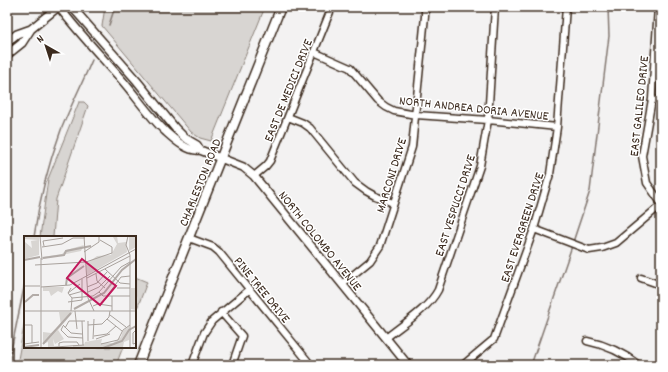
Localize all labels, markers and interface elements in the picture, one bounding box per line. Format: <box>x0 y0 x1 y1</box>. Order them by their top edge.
north arrow <box>26 26 66 66</box>
text: N <box>34 32 49 48</box>
street label: EAST DE MEDICI DRIVE <box>260 37 319 145</box>
street label: EAST GALILEO DRIVE <box>626 55 655 157</box>
street label: NORTH ANDREA DORIA AVENUE <box>398 92 549 127</box>
street label: CHARLESTON ROAD <box>175 136 228 230</box>
street label: MARCONI DRIVE <box>372 136 413 216</box>
street label: EAST VESPUCCI DRIVE <box>431 152 482 259</box>
street label: EAST EVERGREEN DRIVE <box>497 170 550 285</box>
street label: NORTH COLOMBO AVENUE <box>273 187 365 296</box>
inset map <box>24 236 136 348</box>
street label: PINE TREE DRIVE <box>228 253 294 328</box>

